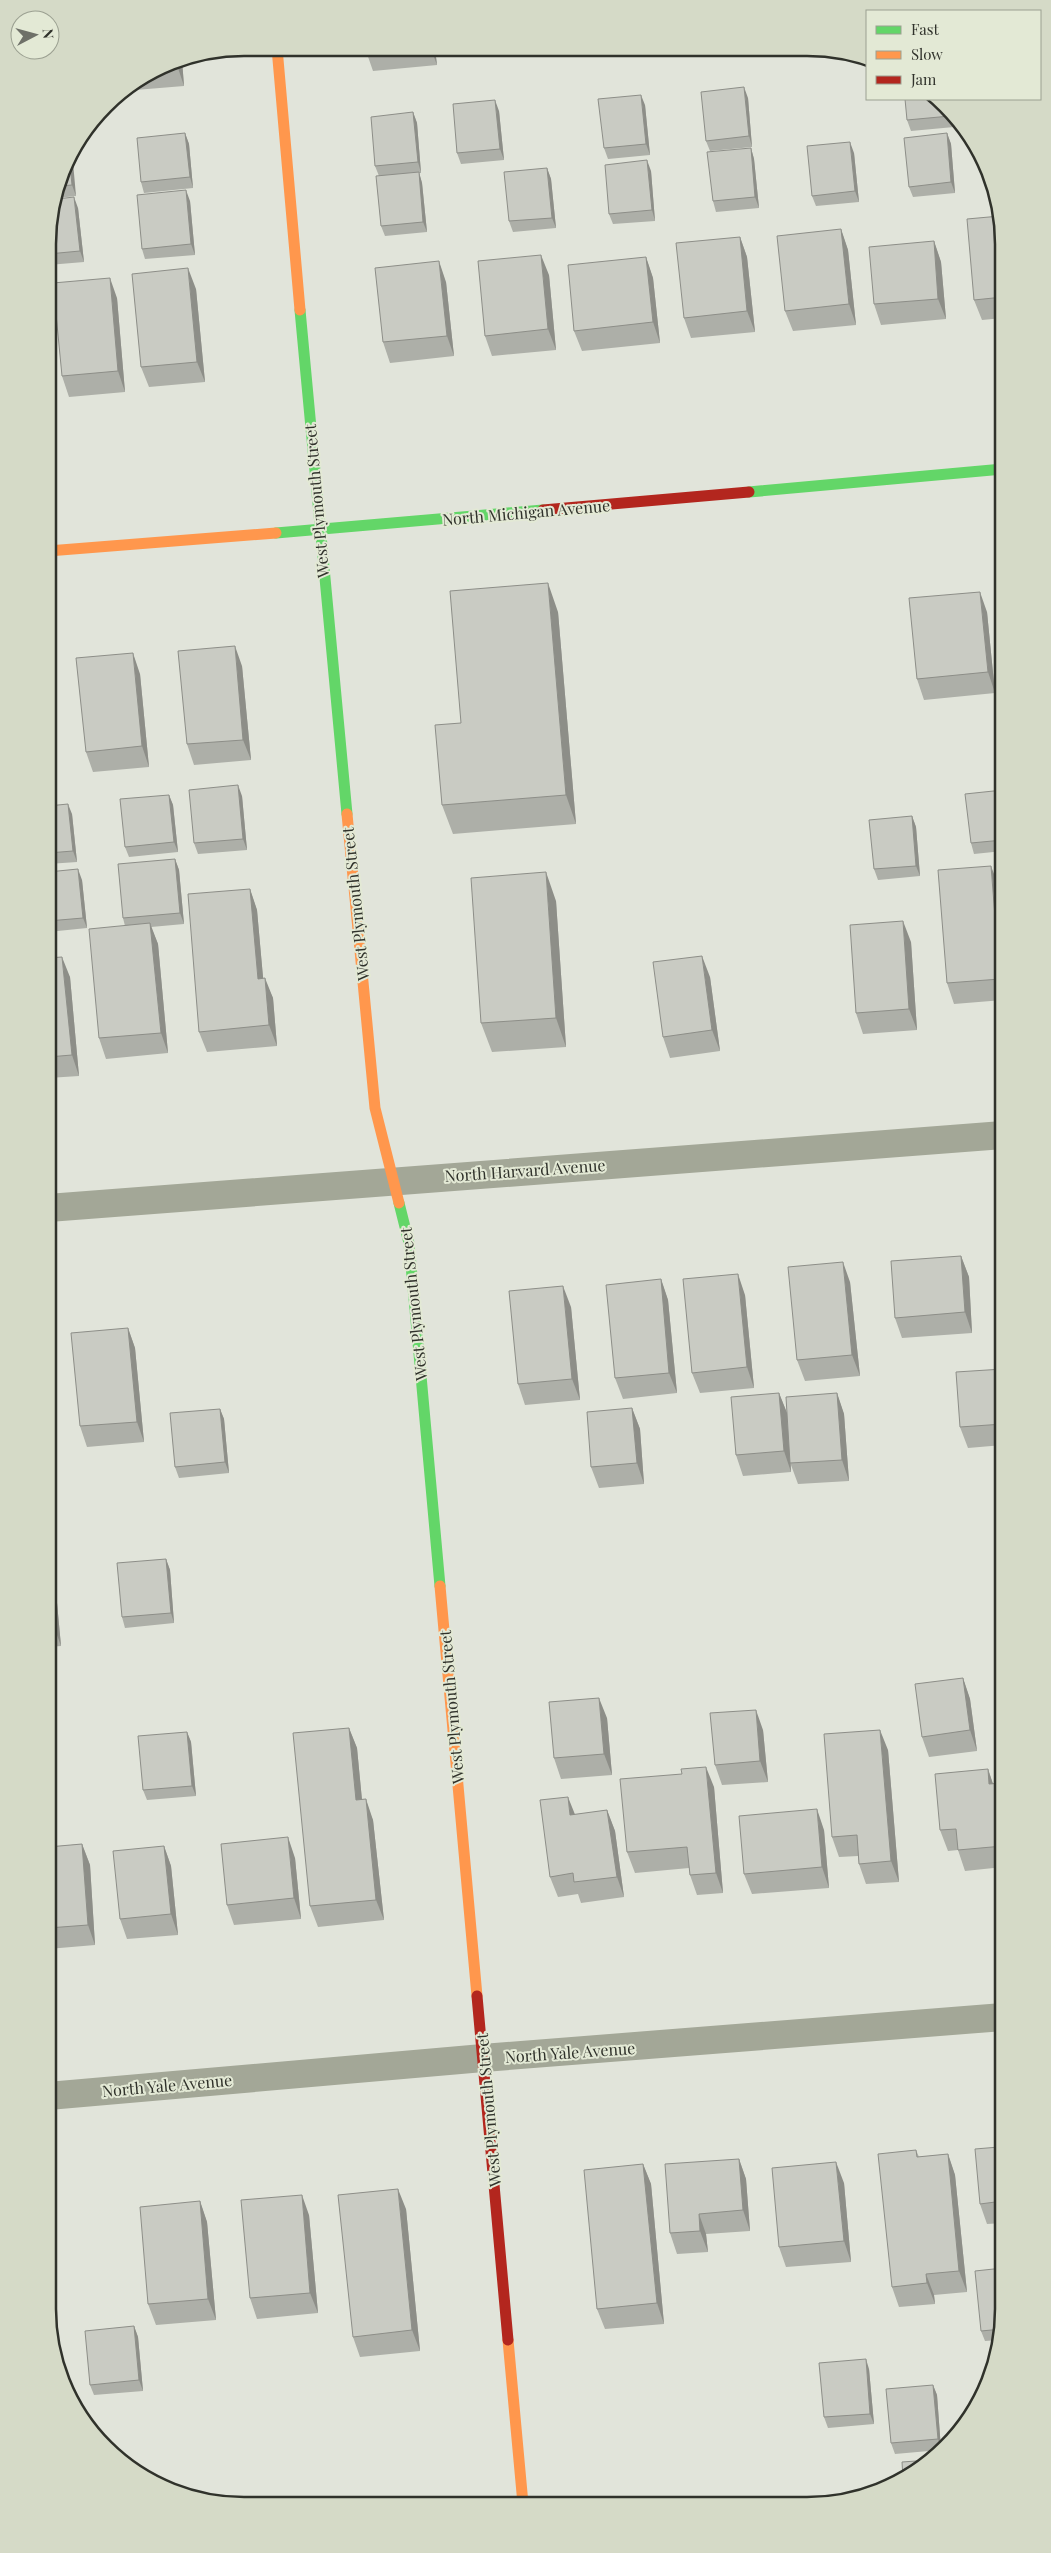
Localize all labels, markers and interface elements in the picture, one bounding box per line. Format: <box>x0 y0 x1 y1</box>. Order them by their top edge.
north arrow <box>10 10 60 60</box>
legend <box>866 10 1041 100</box>
text: Fast <box>911 19 940 39</box>
text: N <box>38 28 58 40</box>
text: Slow <box>911 44 943 64</box>
text: Jam <box>910 69 937 89</box>
street label: West Plymouth Street <box>299 423 333 580</box>
street label: North Michigan Avenue <box>441 494 611 530</box>
street label: West Plymouth Street <box>336 826 374 983</box>
street label: North Harvard Avenue <box>444 1154 606 1186</box>
street label: West Plymouth Street <box>394 1226 432 1383</box>
street label: West Plymouth Street <box>434 1629 468 1786</box>
street label: West Plymouth Street <box>471 2032 505 2189</box>
street label: North Yale Avenue <box>504 2037 636 2067</box>
street label: North Yale Avenue <box>101 2069 233 2101</box>

